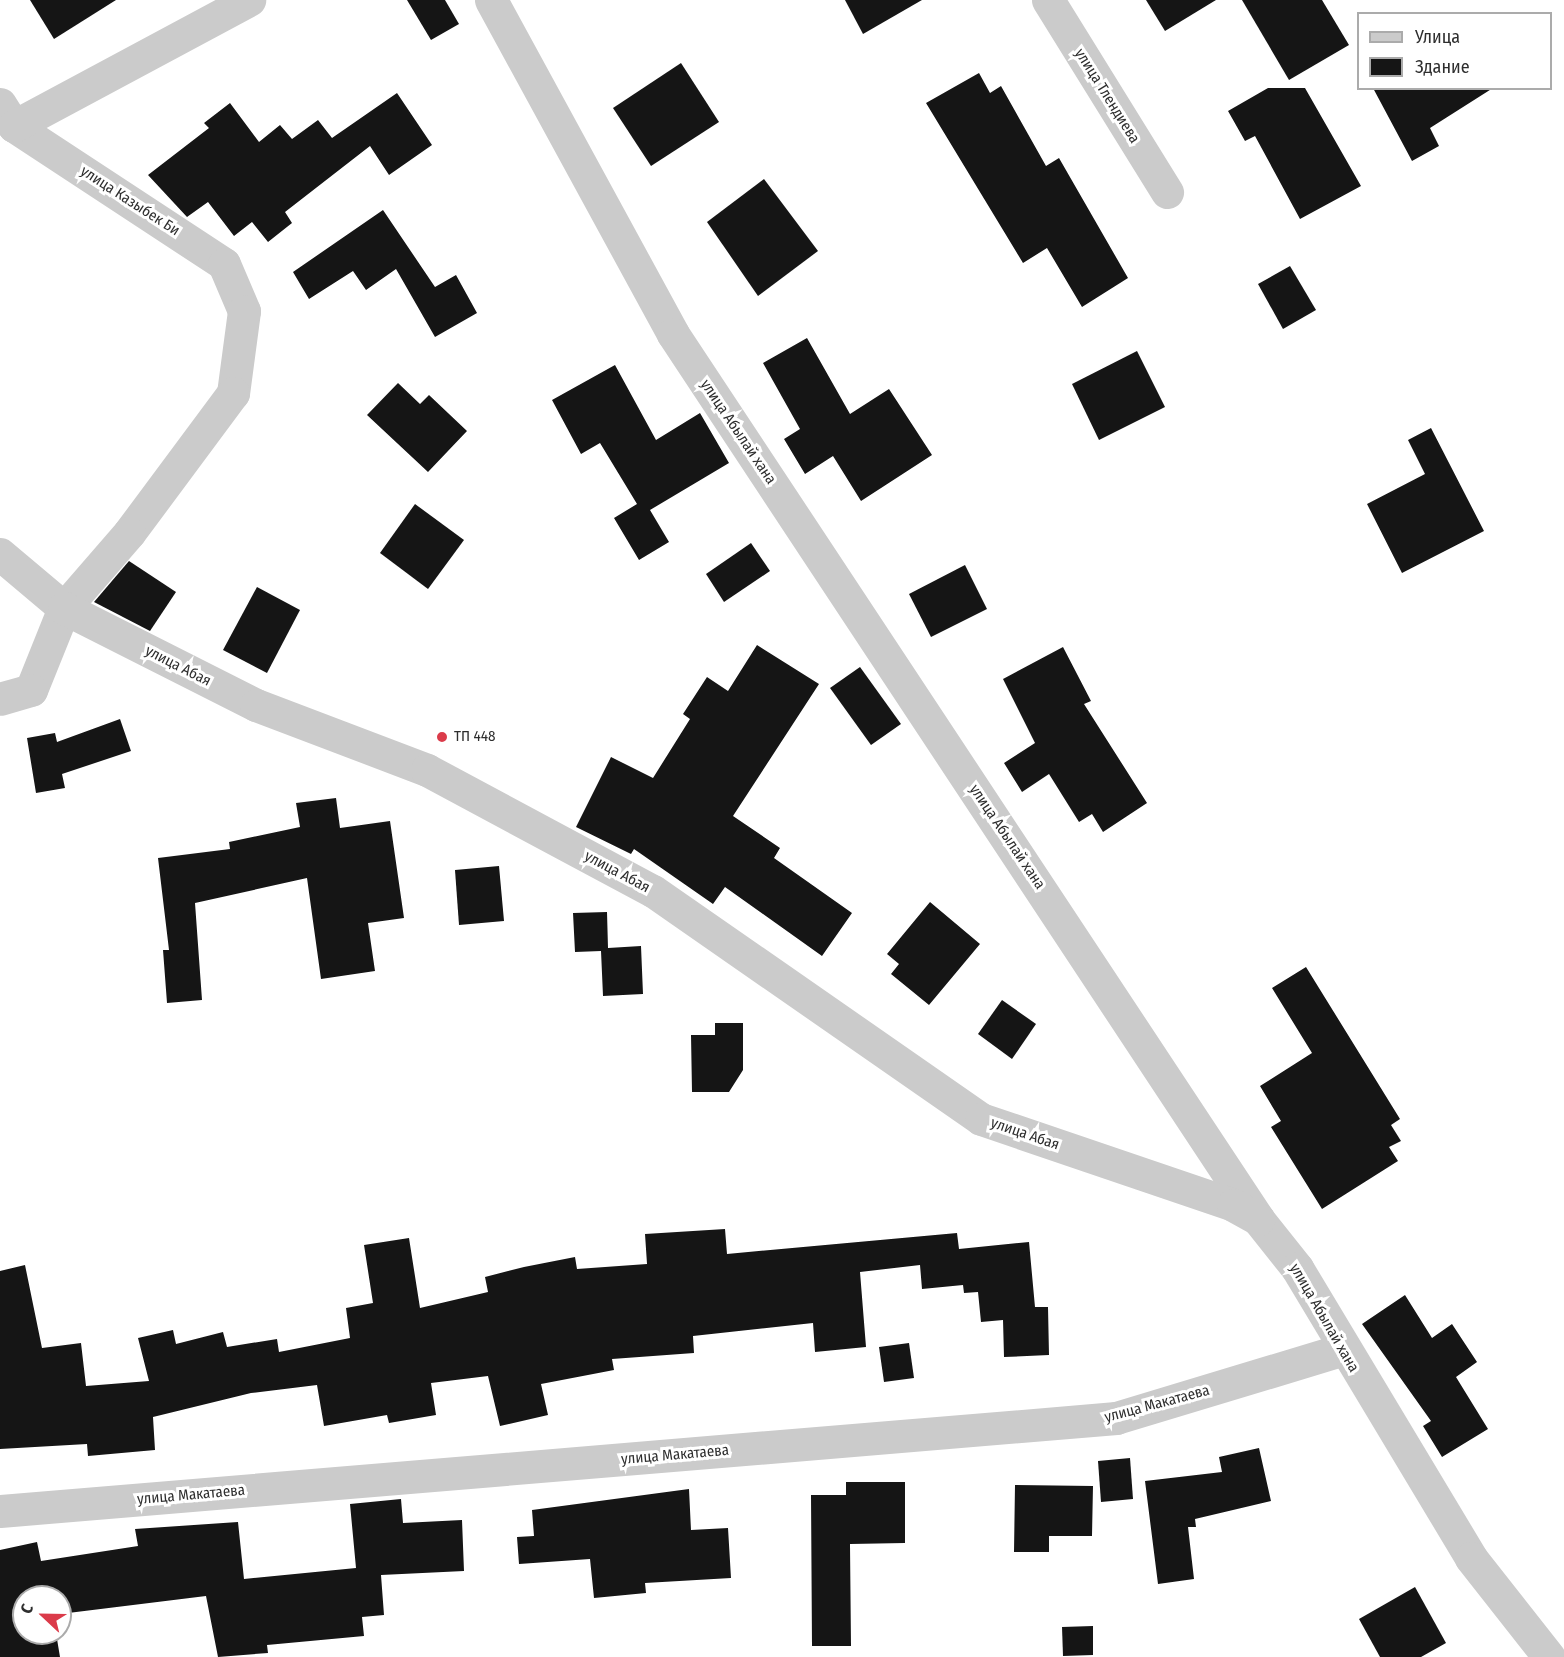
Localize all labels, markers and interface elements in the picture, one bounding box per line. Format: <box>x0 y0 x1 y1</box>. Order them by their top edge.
legend <box>1357 12 1552 90</box>
text: Улица <box>1415 26 1460 48</box>
street label: улица Тлендиева <box>1071 45 1143 147</box>
text: Здание <box>1415 56 1470 78</box>
street label: улица Казыбек Би <box>77 162 183 240</box>
street label: улица Абылай хана <box>696 376 780 488</box>
street label: улица Абая <box>142 642 214 690</box>
place label: ТП 448 <box>454 728 496 746</box>
marker: ТП 448 <box>435 730 449 744</box>
street label: улица Абылай хана <box>965 781 1049 893</box>
street label: улица Абая <box>581 847 653 897</box>
street label: улица Абая <box>988 1114 1062 1154</box>
street label: улица Абылай хана <box>1286 1260 1362 1376</box>
street label: улица Макатаева <box>1102 1381 1212 1427</box>
street label: улица Макатаева <box>620 1441 730 1469</box>
street label: улица Макатаева <box>136 1481 246 1509</box>
north arrow <box>12 1585 72 1645</box>
text: С <box>16 1601 37 1616</box>

